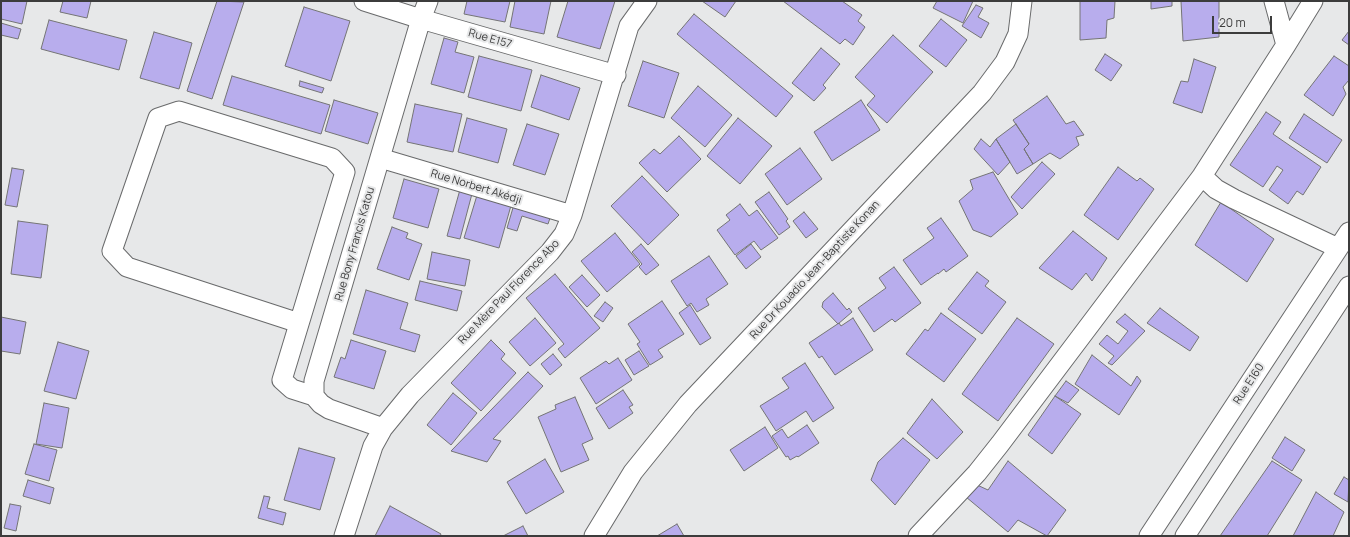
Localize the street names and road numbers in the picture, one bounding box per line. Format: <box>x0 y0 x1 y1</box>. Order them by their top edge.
street label: Rue E157 <box>467 27 513 51</box>
street label: Rue Norbert Akédji <box>429 167 523 207</box>
street label: Rue Bony Francis Katou <box>332 186 378 302</box>
street label: Rue Dr Kouadio Jean-Baptiste Konan <box>747 198 883 342</box>
street label: Rue Mère Paul Florence Abo <box>456 237 562 347</box>
street label: Rue E160 <box>1231 361 1267 407</box>

